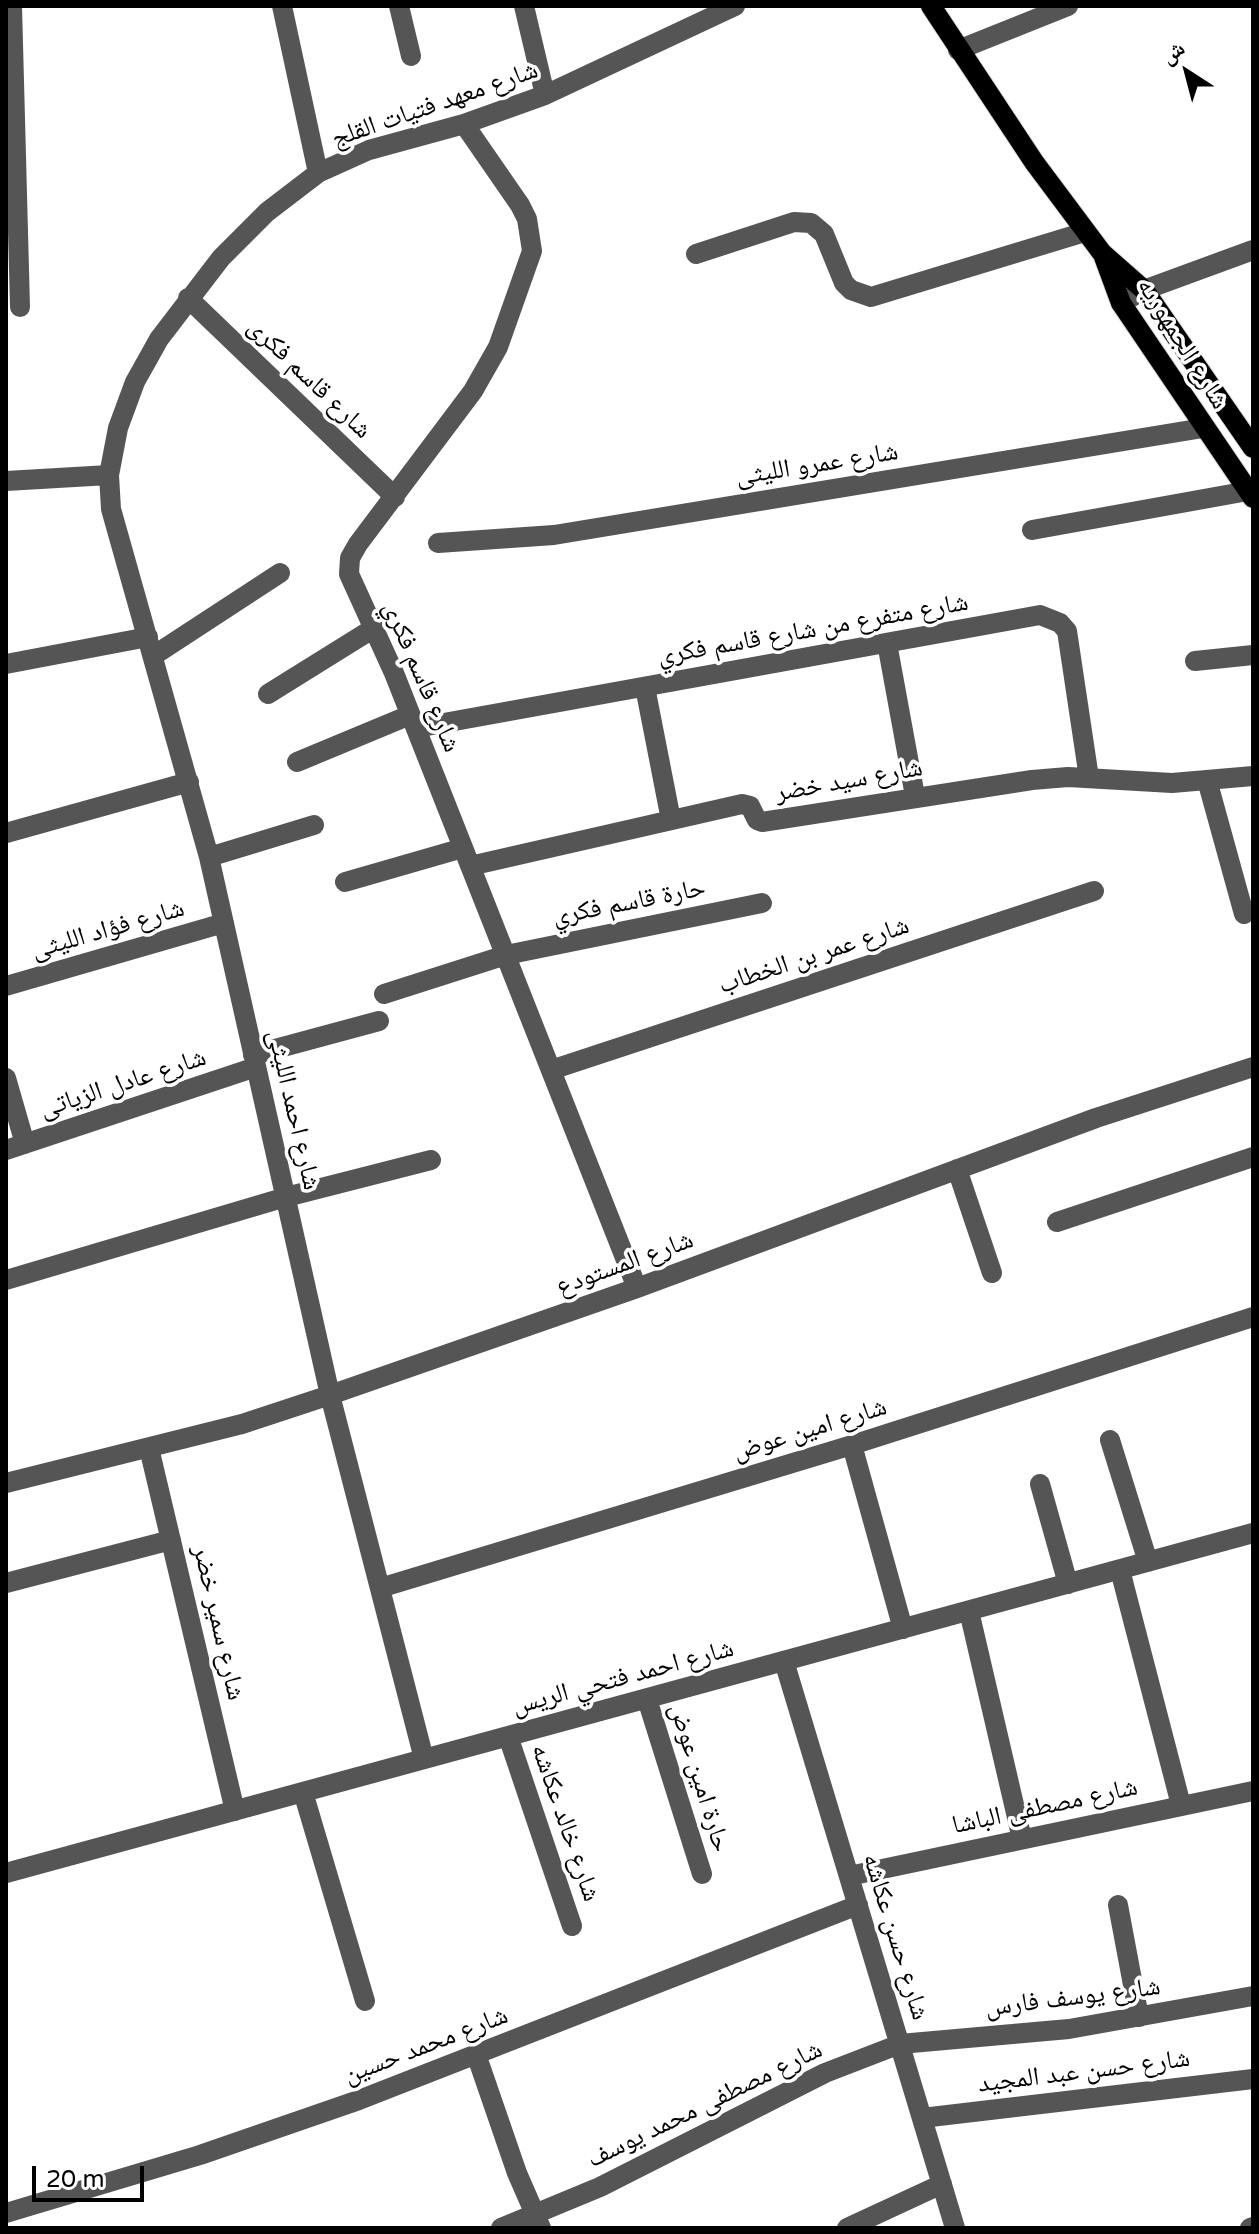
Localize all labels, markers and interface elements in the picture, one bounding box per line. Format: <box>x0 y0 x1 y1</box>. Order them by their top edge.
north arrow <box>1147 32 1227 112</box>
text: ش <box>1156 35 1190 70</box>
street label: شارع معهد فتيات القلج <box>328 55 542 155</box>
street label: شارع الجمهوريه <box>1129 273 1235 415</box>
street label: شارع قاسم فكرى <box>240 312 378 446</box>
street label: شارع عمرو الليثى <box>734 437 900 493</box>
street label: شارع متفرع من شارع قاسم فكري <box>655 587 971 673</box>
street label: شارع قاسم فكري <box>375 597 467 757</box>
street label: شارع سيد خضر <box>773 753 925 809</box>
street label: حارة قاسم فكري <box>550 873 708 933</box>
street label: شارع فؤاد الليثى <box>28 893 188 967</box>
street label: شارع عمر بن الخطاب <box>715 911 913 1001</box>
street label: شارع احمد الليثى <box>259 1027 327 1193</box>
street label: شارع عادل الزياتى <box>36 1042 210 1126</box>
street label: شارع المستودع <box>552 1225 698 1303</box>
street label: شارع امين عوض <box>729 1392 891 1468</box>
street label: شارع سمير خضر <box>185 1543 251 1703</box>
street label: شارع احمد فتحي الريس <box>509 1633 737 1723</box>
street label: حارة امين عوض <box>662 1700 736 1856</box>
street label: شارع خالد عكاشه <box>523 1740 607 1906</box>
street label: شارع مصطفى الباشا <box>949 1772 1141 1842</box>
street label: شارع حسن عكاشه <box>855 1850 935 2024</box>
street label: شارع يوسف فارس <box>984 1972 1162 2024</box>
street label: شارع محمد حسين <box>339 2000 513 2092</box>
street label: شارع مصطفى محمد يوسف <box>582 2034 828 2176</box>
street label: شارع حسن عبد المجيد <box>976 2044 1192 2100</box>
scale bar <box>36 2150 148 2200</box>
text: 20 m <box>46 2165 104 2194</box>

